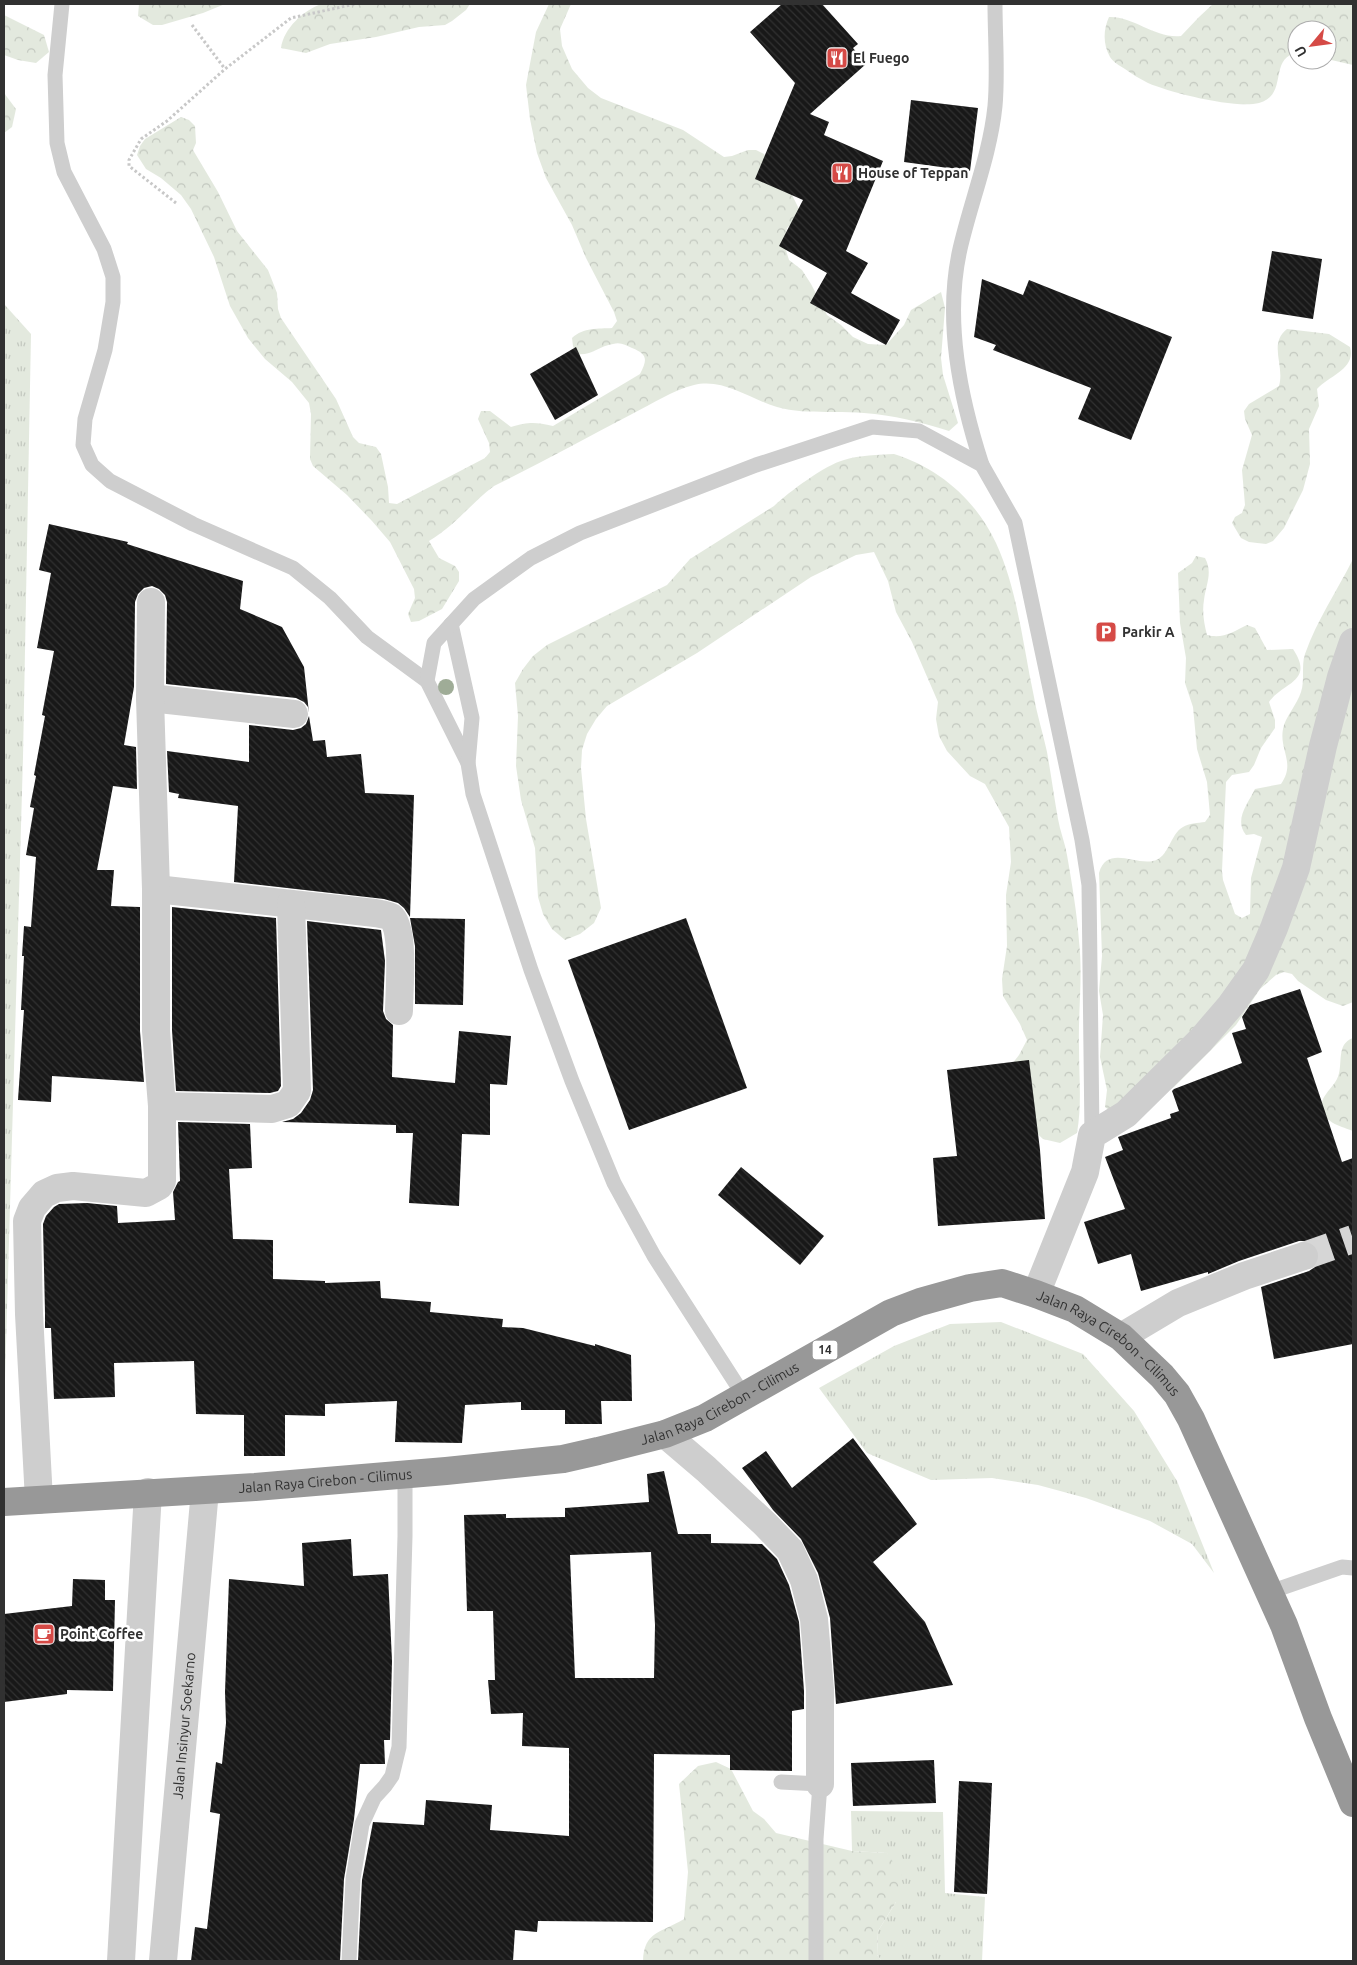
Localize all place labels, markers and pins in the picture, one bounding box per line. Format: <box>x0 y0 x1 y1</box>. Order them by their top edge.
restaurant icon: El Fuego <box>825 46 849 70</box>
place label: El Fuego <box>853 50 909 66</box>
restaurant icon: House of Teppan <box>830 161 854 185</box>
place label: House of Teppan <box>858 165 968 181</box>
parking icon: Parkir A <box>1094 620 1118 644</box>
place label: Parkir A <box>1122 624 1175 640</box>
cafe icon: Point Coffee <box>32 1622 56 1646</box>
place label: Point Coffee <box>60 1626 143 1642</box>

